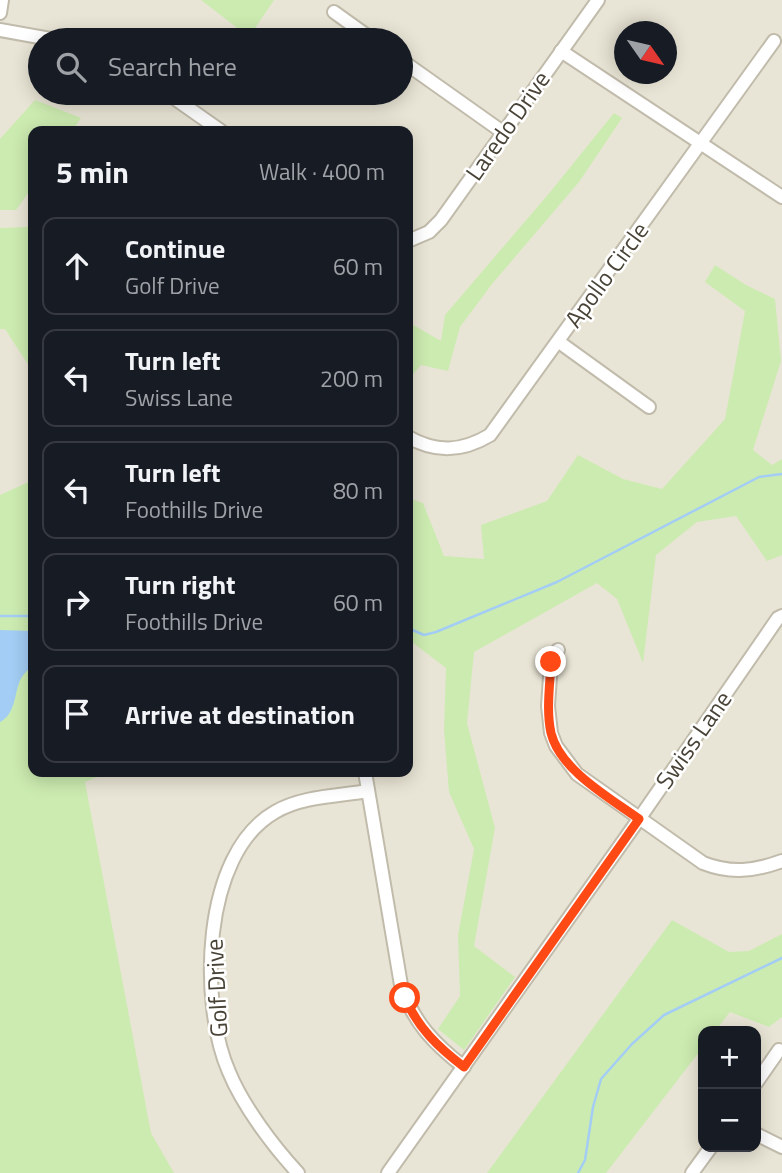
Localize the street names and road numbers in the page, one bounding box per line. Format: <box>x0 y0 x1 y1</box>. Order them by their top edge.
street label: Laredo Drive <box>456 63 558 188</box>
street label: Apollo Circle <box>555 214 657 335</box>
street label: Swiss Lane <box>646 683 740 796</box>
street label: Golf Drive <box>195 938 237 1038</box>

